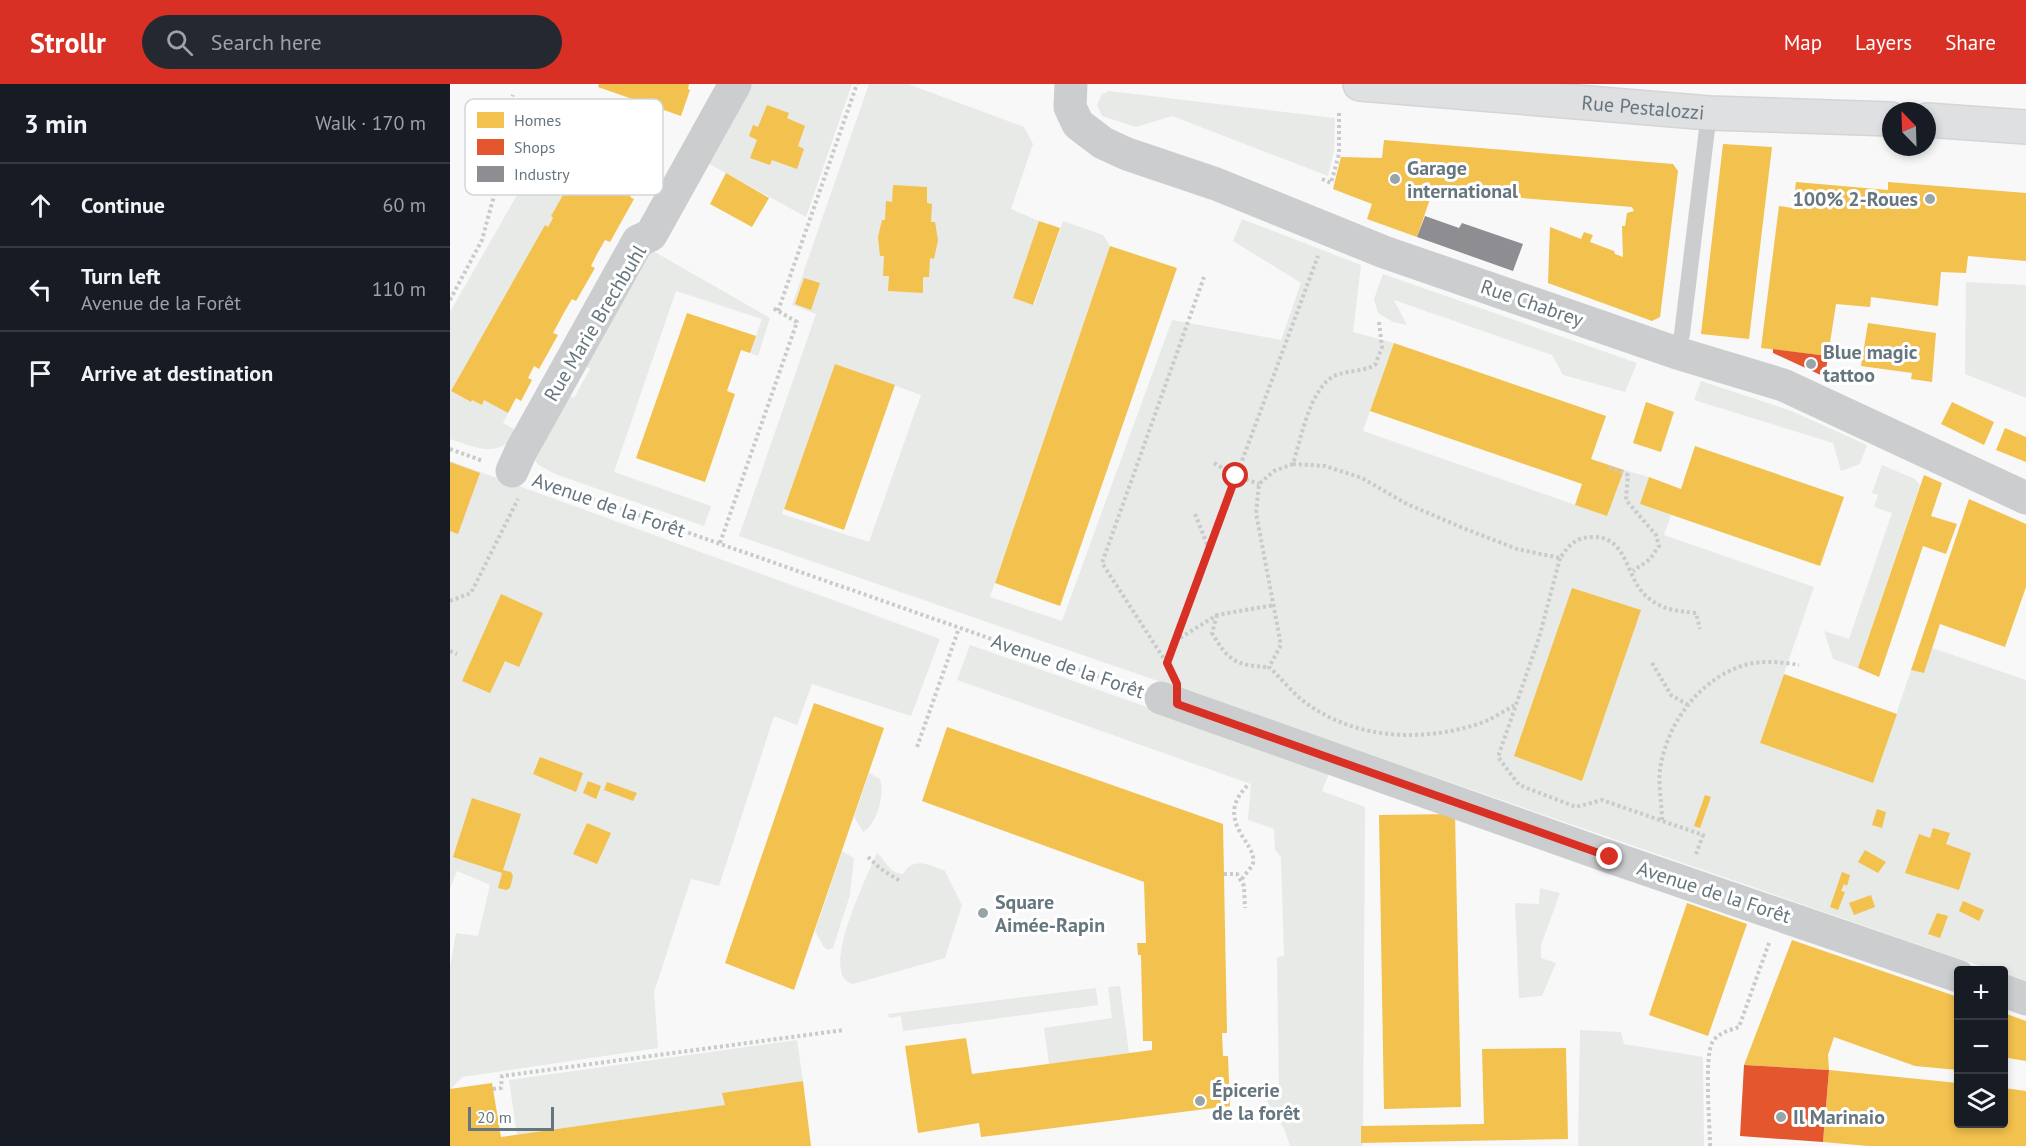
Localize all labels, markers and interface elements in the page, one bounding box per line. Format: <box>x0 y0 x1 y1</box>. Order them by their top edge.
search box <box>142 15 562 69</box>
text: Strollr <box>30 24 106 61</box>
icon: search <box>163 26 196 59</box>
text: Search here <box>211 28 322 56</box>
text: Map <box>1784 29 1822 56</box>
text: Layers <box>1855 29 1912 56</box>
text: Share <box>1945 29 1996 56</box>
street label: Rue Pestalozzi <box>1581 89 1706 126</box>
legend <box>465 99 663 195</box>
north arrow <box>1882 102 1936 156</box>
text: 3 min <box>24 107 87 140</box>
text: Walk · 170 m <box>315 110 426 136</box>
text: Homes <box>514 110 561 130</box>
text: Shops <box>514 137 555 157</box>
place label: Garage international <box>1407 155 1518 204</box>
text: Industry <box>514 164 570 184</box>
marker: Garage international <box>1388 172 1402 186</box>
place label: 100% 2-Roues <box>1792 186 1918 212</box>
icon: ahead <box>24 189 57 222</box>
text: Continue <box>81 191 165 219</box>
text: 60 m <box>383 192 426 218</box>
marker: 100% 2-Roues <box>1923 192 1937 206</box>
street label: Rue Marie Brechbuhl <box>538 240 652 406</box>
text: Turn left <box>81 262 161 290</box>
icon: left <box>24 273 57 306</box>
street label: Rue Chabrey <box>1477 273 1587 333</box>
text: 110 m <box>372 276 426 302</box>
text: Avenue de la Forêt <box>81 290 241 316</box>
place label: Blue magic tattoo <box>1823 339 1918 388</box>
icon: arrive <box>24 357 57 390</box>
marker: Blue magic tattoo <box>1804 357 1818 371</box>
text: Arrive at destination <box>81 359 273 387</box>
route start <box>1222 462 1248 488</box>
street label: Avenue de la Forêt <box>529 467 689 543</box>
street label: Avenue de la Forêt <box>988 628 1148 704</box>
route end <box>1596 843 1622 869</box>
street label: Avenue de la Forêt <box>1634 855 1794 929</box>
place label: Square Aimée-Rapin <box>995 889 1105 938</box>
marker: Square Aimée-Rapin <box>976 906 990 920</box>
map controls <box>1954 966 2008 1128</box>
button: + <box>1954 966 2008 1020</box>
button: − <box>1954 1020 2008 1074</box>
button: layers <box>1954 1074 2008 1128</box>
place label: Épicerie de la forêt <box>1212 1077 1300 1126</box>
marker: Épicerie de la forêt <box>1193 1094 1207 1108</box>
scale bar <box>468 1104 554 1132</box>
place label: Il Marinaio <box>1793 1104 1885 1130</box>
text: 20 m <box>477 1107 512 1127</box>
marker: Il Marinaio <box>1774 1110 1788 1124</box>

